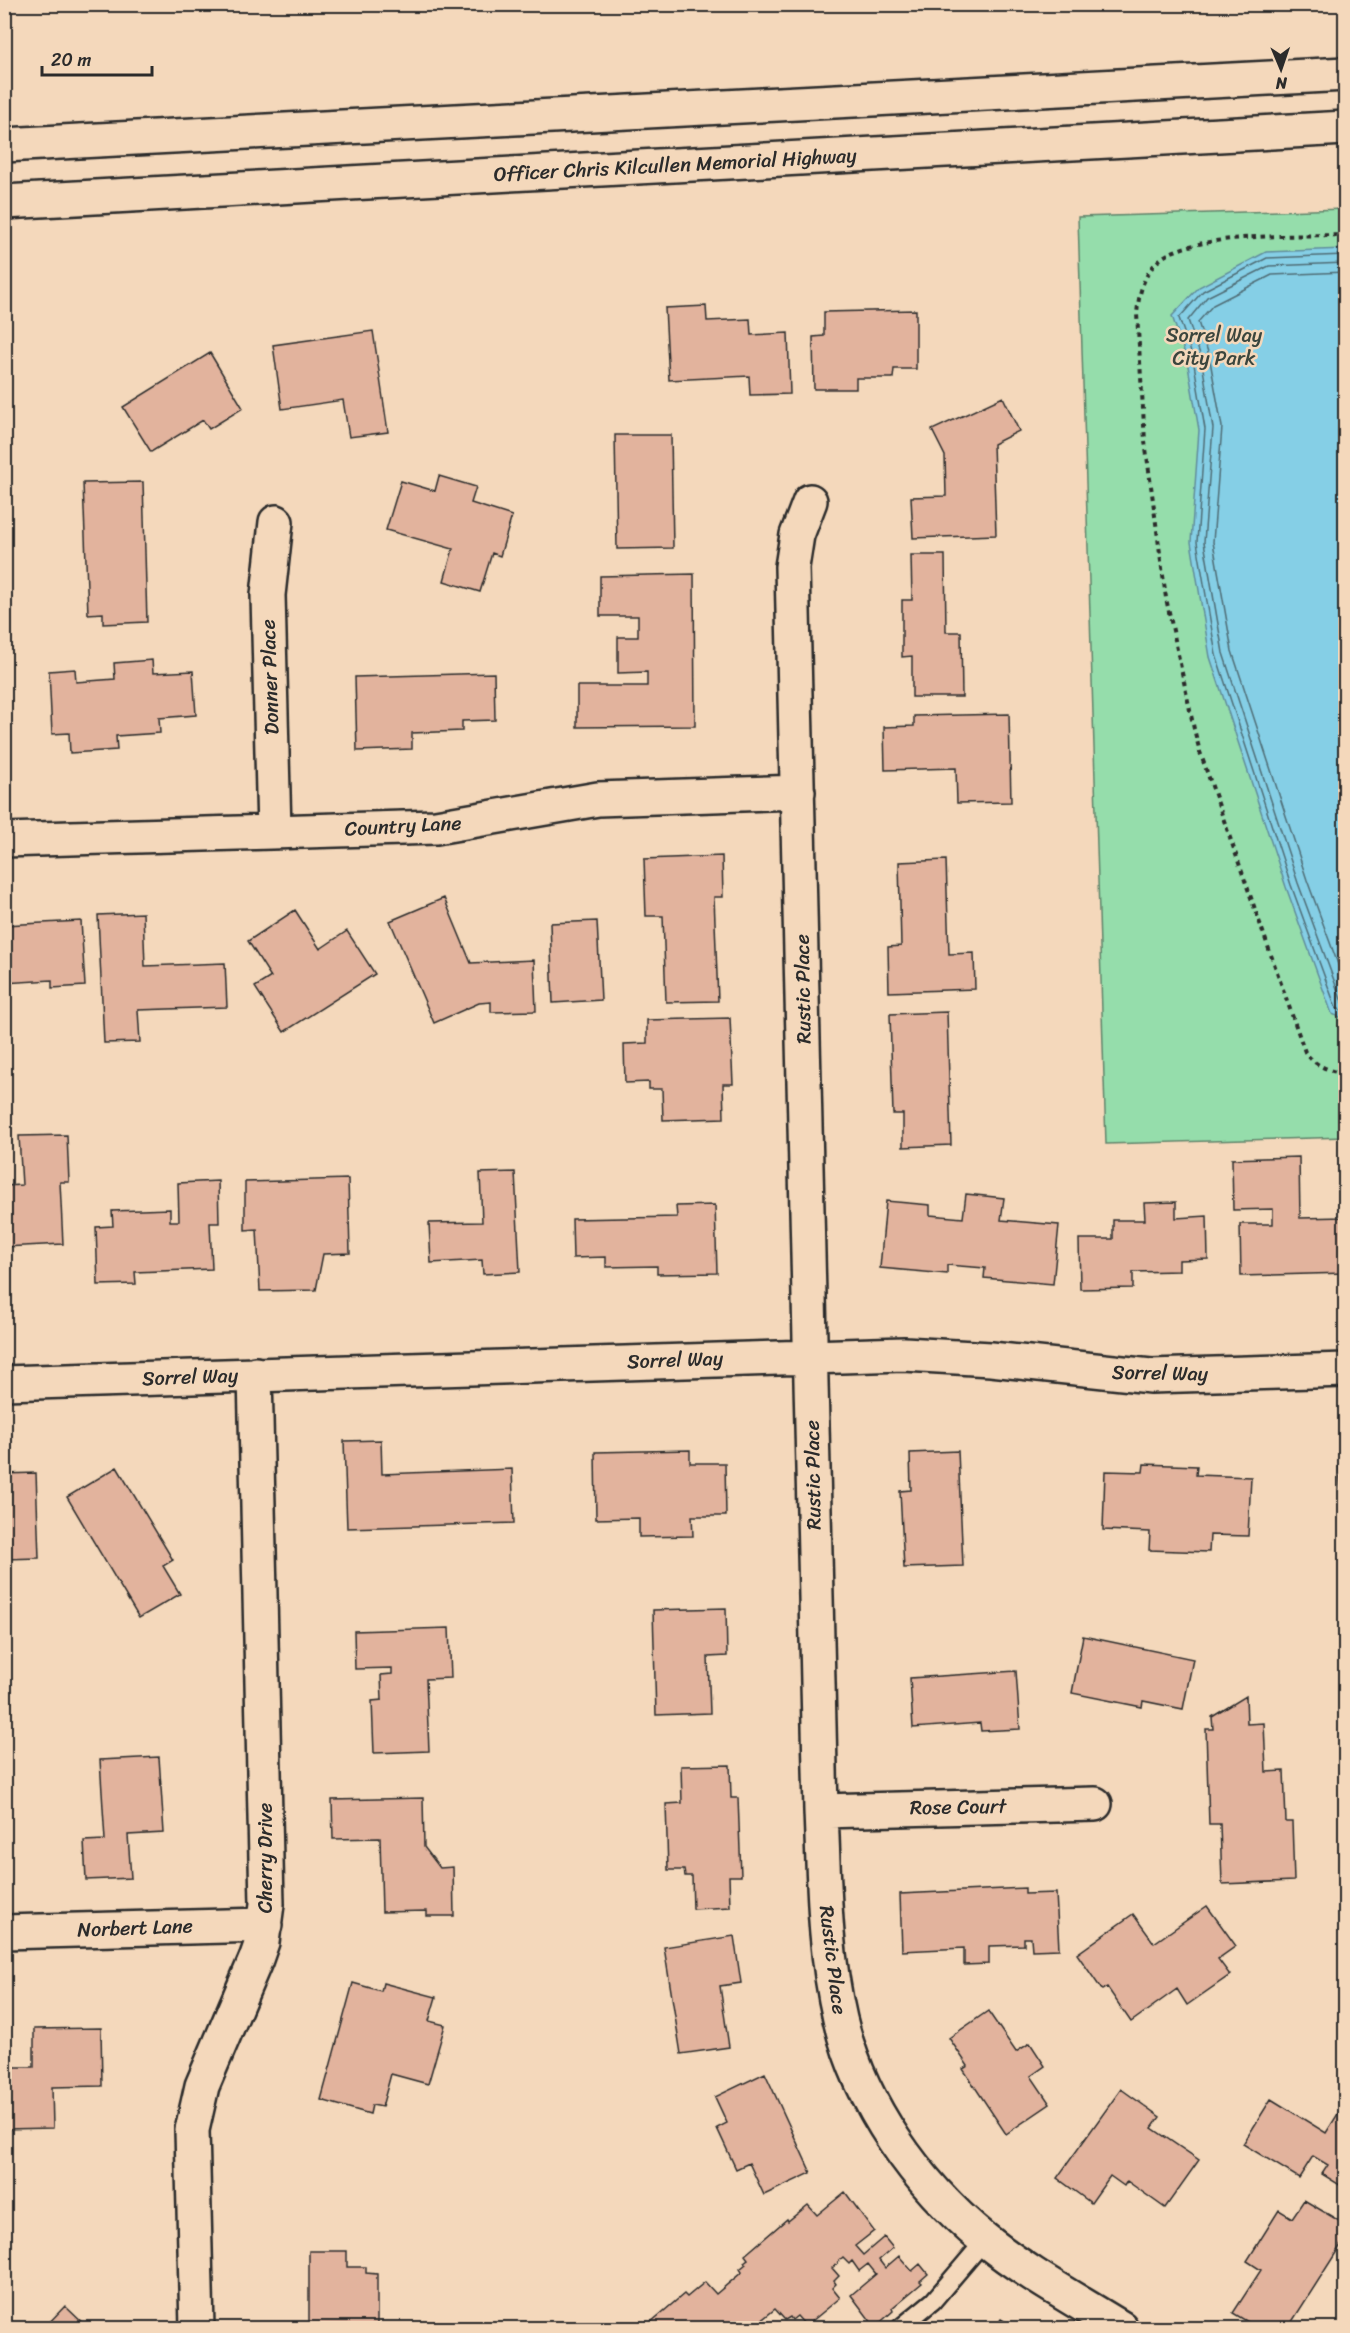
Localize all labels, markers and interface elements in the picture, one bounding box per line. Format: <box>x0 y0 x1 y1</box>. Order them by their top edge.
scale bar <box>42 39 152 77</box>
north arrow <box>1251 39 1311 99</box>
text: 20 m <box>51 44 91 76</box>
text: N <box>1275 69 1289 98</box>
street label: Officer Chris Kilcullen Memorial Highway <box>493 138 858 192</box>
park label: Sorrel Way City Park <box>1166 318 1263 376</box>
street label: Donner Place <box>250 619 290 735</box>
street label: Country Lane <box>344 805 462 847</box>
street label: Rustic Place <box>785 934 821 1044</box>
street label: Sorrel Way <box>626 1341 724 1379</box>
street label: Sorrel Way <box>1112 1355 1209 1391</box>
street label: Sorrel Way <box>141 1358 239 1396</box>
street label: Rustic Place <box>795 1420 831 1530</box>
street label: Rose Court <box>910 1789 1007 1825</box>
street label: Cherry Drive <box>248 1803 283 1913</box>
street label: Rustic Place <box>809 1903 857 2017</box>
street label: Norbert Lane <box>77 1908 193 1948</box>

